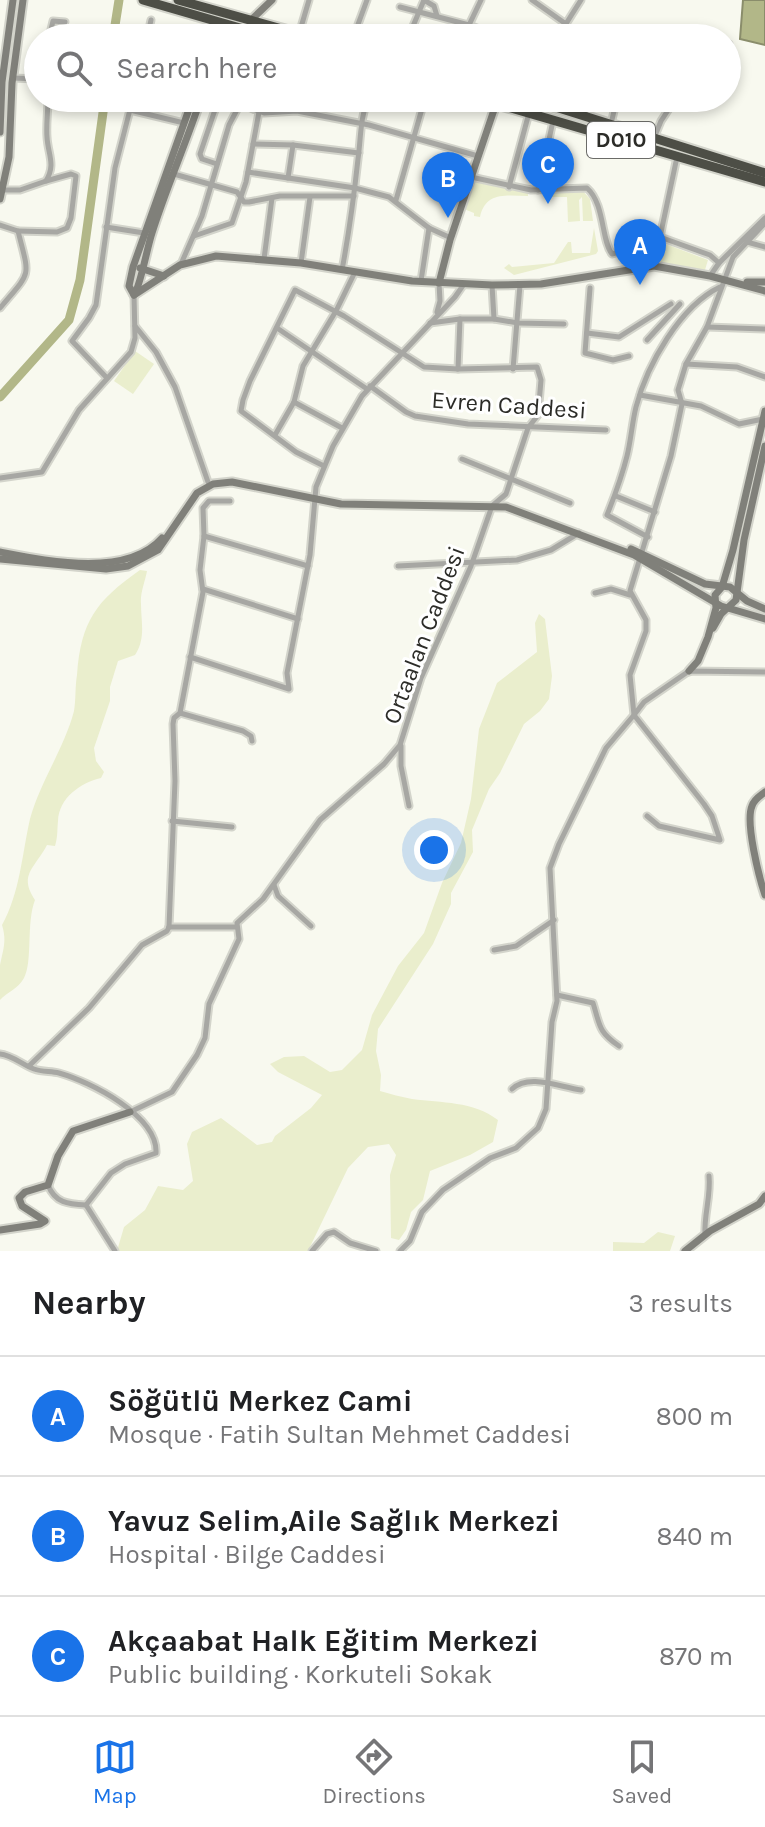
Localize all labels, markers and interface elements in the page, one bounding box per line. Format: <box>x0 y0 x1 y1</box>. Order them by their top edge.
search box <box>24 24 741 112</box>
icon: search <box>52 46 96 90</box>
text: Search here <box>116 50 277 86</box>
road number: D010 <box>587 122 655 158</box>
pin: C <box>522 138 574 204</box>
pin: B <box>422 152 474 218</box>
pin: A <box>614 219 666 285</box>
street label: Evren Caddesi <box>431 386 587 424</box>
street label: Ortaalan Caddesi <box>377 542 471 728</box>
your location <box>414 830 454 870</box>
text: Nearby <box>32 1283 146 1323</box>
text: 3 results <box>629 1288 733 1319</box>
text: Söğütlü Merkez Cami <box>108 1383 413 1419</box>
text: A <box>50 1401 66 1432</box>
text: 800 m <box>656 1401 733 1432</box>
text: Mosque · Fatih Sultan Mehmet Caddesi <box>108 1419 571 1450</box>
text: Yavuz Selim,Aile Sağlık Merkezi <box>108 1503 560 1539</box>
text: B <box>50 1521 66 1552</box>
text: 840 m <box>657 1521 733 1552</box>
text: Hospital · Bilge Caddesi <box>108 1539 386 1570</box>
text: Akçaabat Halk Eğitim Merkezi <box>108 1623 539 1659</box>
text: C <box>50 1641 66 1672</box>
text: 870 m <box>659 1641 733 1672</box>
text: Public building · Korkuteli Sokak <box>108 1659 493 1690</box>
tab: Map <box>93 1735 137 1809</box>
tab: Directions <box>322 1735 426 1809</box>
tab: Saved <box>611 1735 672 1809</box>

